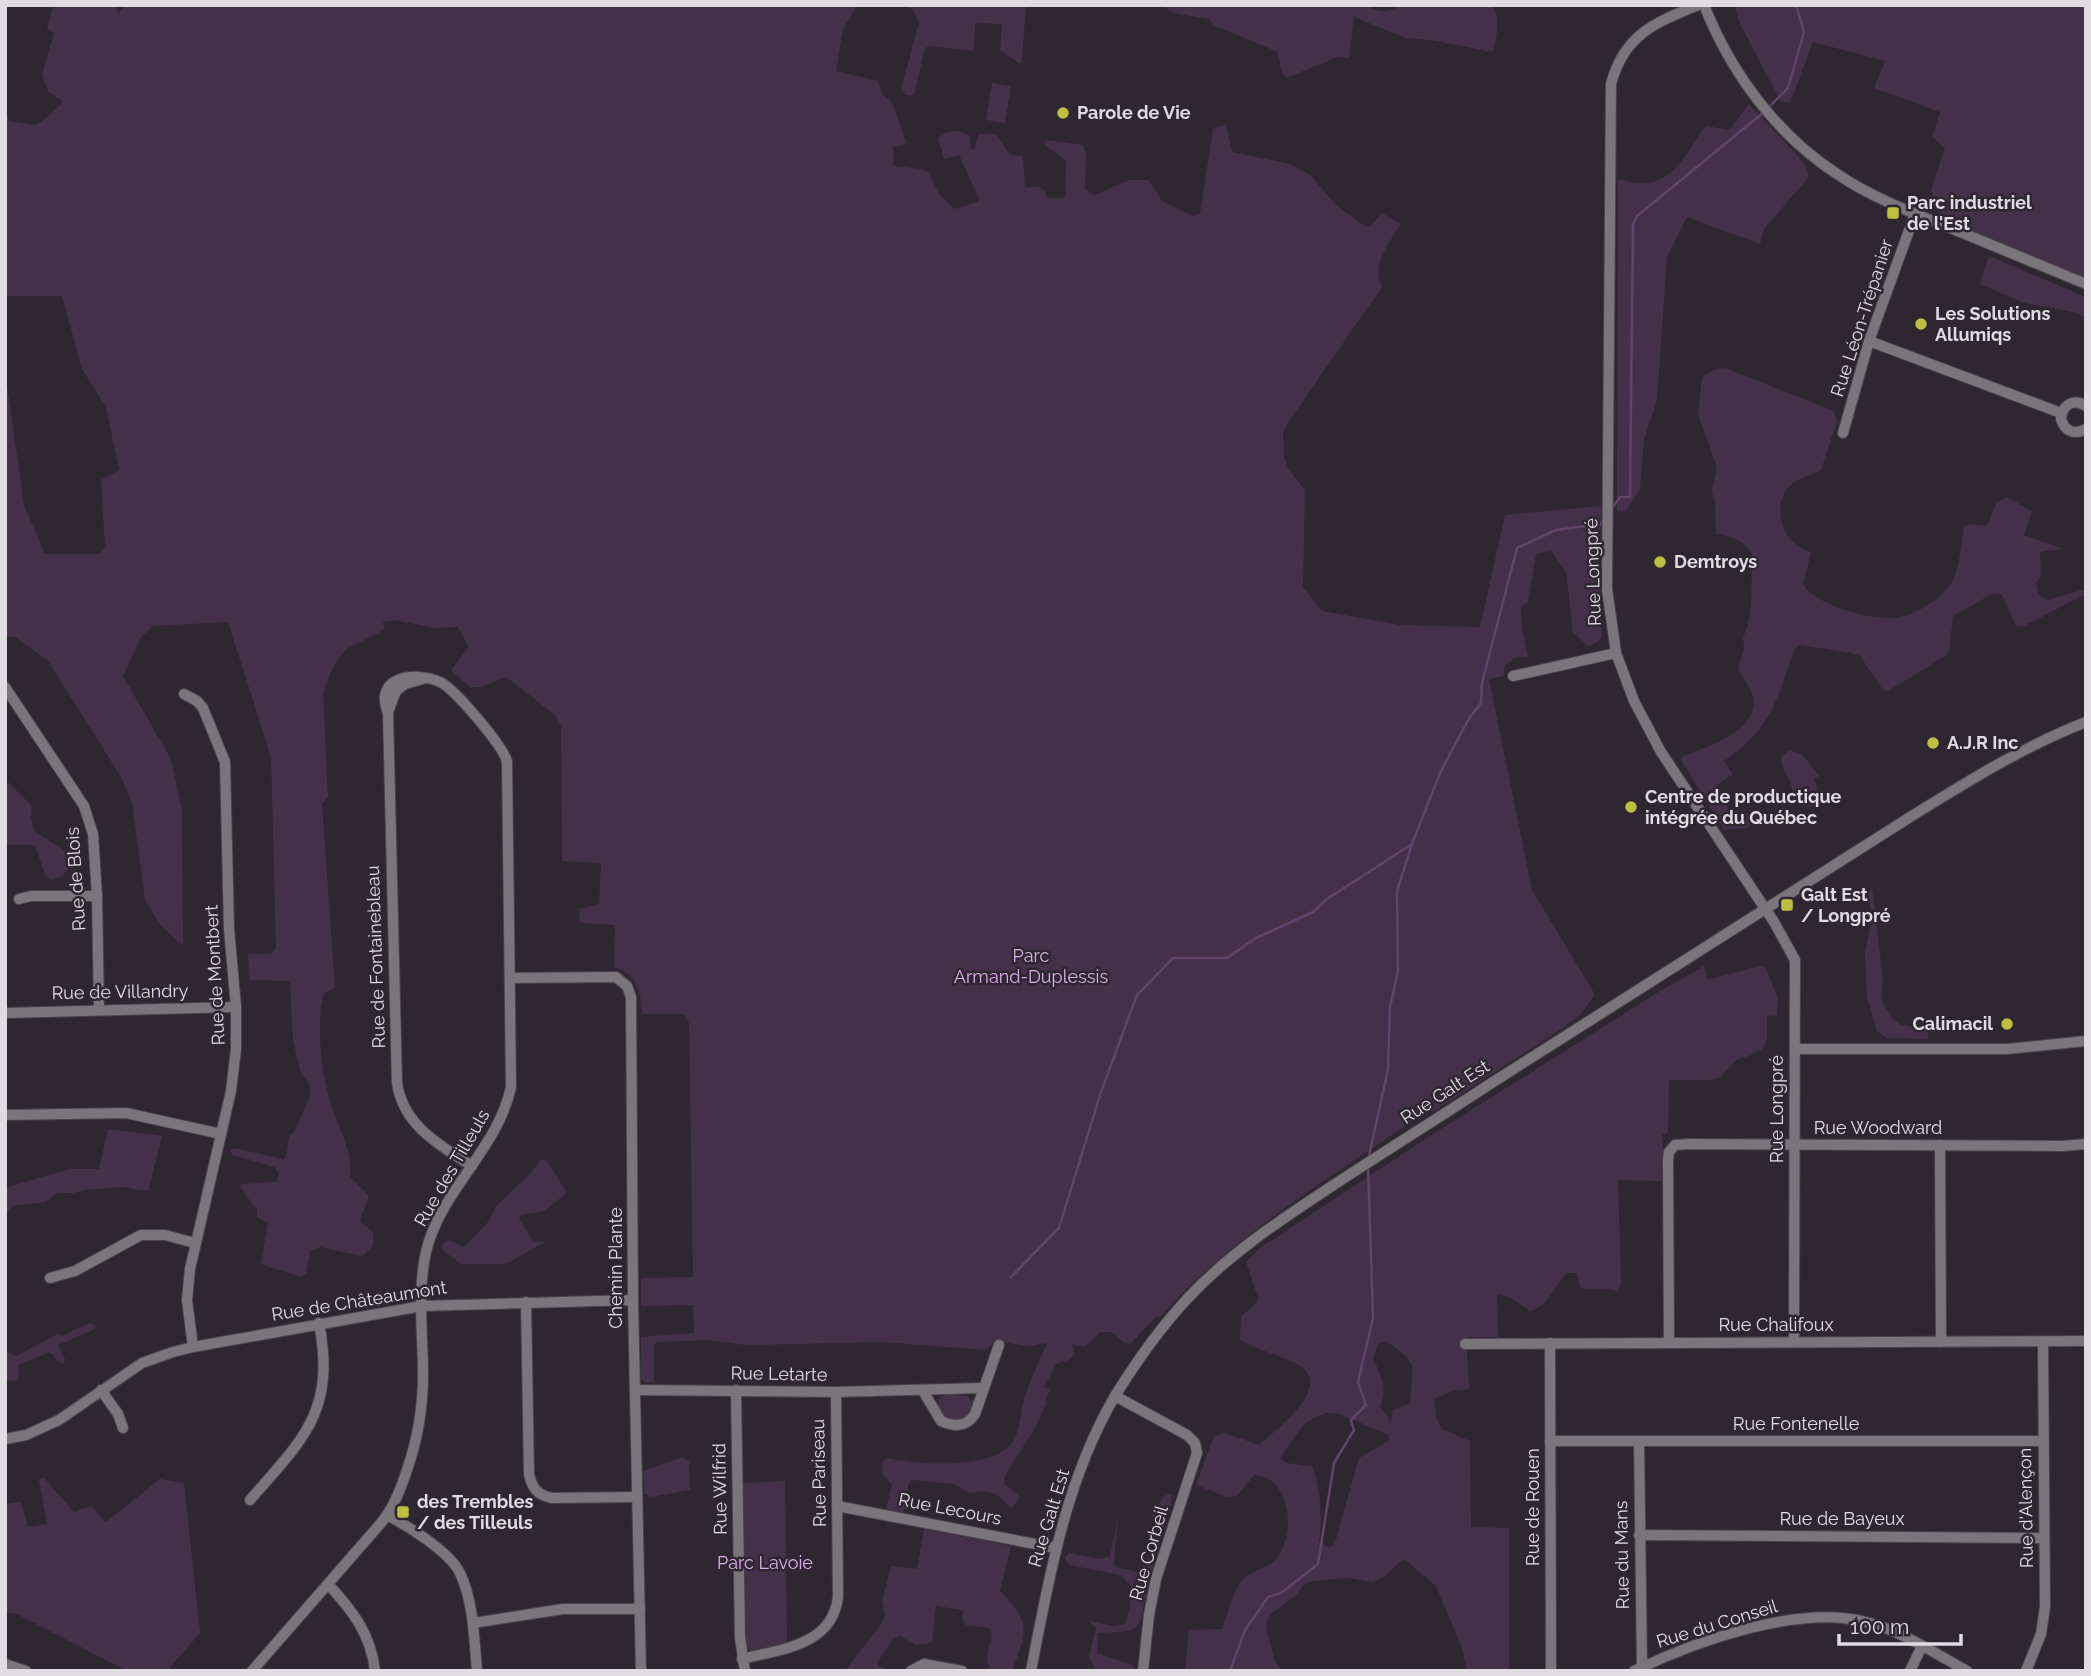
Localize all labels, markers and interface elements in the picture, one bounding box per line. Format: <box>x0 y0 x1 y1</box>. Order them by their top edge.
place label: Parole de Vie <box>1077 102 1191 123</box>
marker: Parole de Vie <box>1055 105 1071 121</box>
place label: Parc industriel de l'Est <box>1907 192 2032 234</box>
marker: Parc industriel de l'Est <box>1885 205 1901 221</box>
street label: Rue Léon-Trépanier <box>1826 236 1897 399</box>
place label: Les Solutions Allumiqs <box>1935 303 2050 345</box>
marker: Les Solutions Allumiqs <box>1913 316 1929 332</box>
street label: Rue Longpré <box>1580 517 1605 626</box>
place label: Demtroys <box>1674 551 1757 572</box>
marker: Demtroys <box>1652 554 1668 570</box>
place label: A.J.R Inc <box>1947 732 2018 753</box>
marker: A.J.R Inc <box>1925 735 1941 751</box>
place label: Centre de productique intégrée du Québec <box>1645 786 1842 828</box>
marker: Centre de productique intégrée du Québec <box>1623 799 1639 815</box>
street label: Rue de Blois <box>61 826 90 932</box>
street label: Rue de Fontainebleau <box>362 865 389 1049</box>
place label: Galt Est / Longpré <box>1801 884 1891 926</box>
marker: Galt Est / Longpré <box>1779 897 1795 913</box>
street label: Rue de Montbert <box>200 904 229 1046</box>
park label: Parc Armand-Duplessis <box>954 945 1108 987</box>
street label: Rue de Villandry <box>51 980 189 1003</box>
place label: Calimacil <box>1912 1013 1993 1034</box>
marker: Calimacil <box>1999 1016 2015 1032</box>
street label: Rue Galt Est <box>1397 1055 1493 1128</box>
street label: Rue Longpré <box>1766 1055 1787 1163</box>
street label: Rue des Tilleuls <box>410 1105 494 1230</box>
street label: Rue Woodward <box>1814 1117 1942 1138</box>
street label: Chemin Plante <box>605 1207 626 1329</box>
street label: Rue de Châteaumont <box>270 1276 448 1325</box>
street label: Rue Chalifoux <box>1718 1314 1834 1335</box>
street label: Rue Letarte <box>730 1362 828 1385</box>
street label: Rue Fontenelle <box>1733 1413 1860 1434</box>
street label: Rue Pariseau <box>807 1419 830 1527</box>
street label: Rue Wilfrid <box>708 1443 731 1535</box>
street label: Rue de Rouen <box>1522 1448 1543 1566</box>
street label: Rue d'Alençon <box>2014 1448 2037 1568</box>
street label: Rue Galt Est <box>1024 1466 1073 1569</box>
street label: Rue Lecours <box>897 1488 1004 1529</box>
place label: des Trembles / des Tilleuls <box>417 1491 534 1533</box>
street label: Rue du Mans <box>1610 1500 1633 1610</box>
street label: Rue Corbeil <box>1125 1503 1172 1603</box>
marker: des Trembles / des Tilleuls <box>395 1504 411 1520</box>
street label: Rue de Bayeux <box>1779 1508 1905 1529</box>
park label: Parc Lavoie <box>717 1552 813 1573</box>
street label: Rue du Conseil <box>1654 1595 1780 1652</box>
scale bar <box>1839 1602 1962 1646</box>
text: 100 m <box>1850 1614 1909 1639</box>

